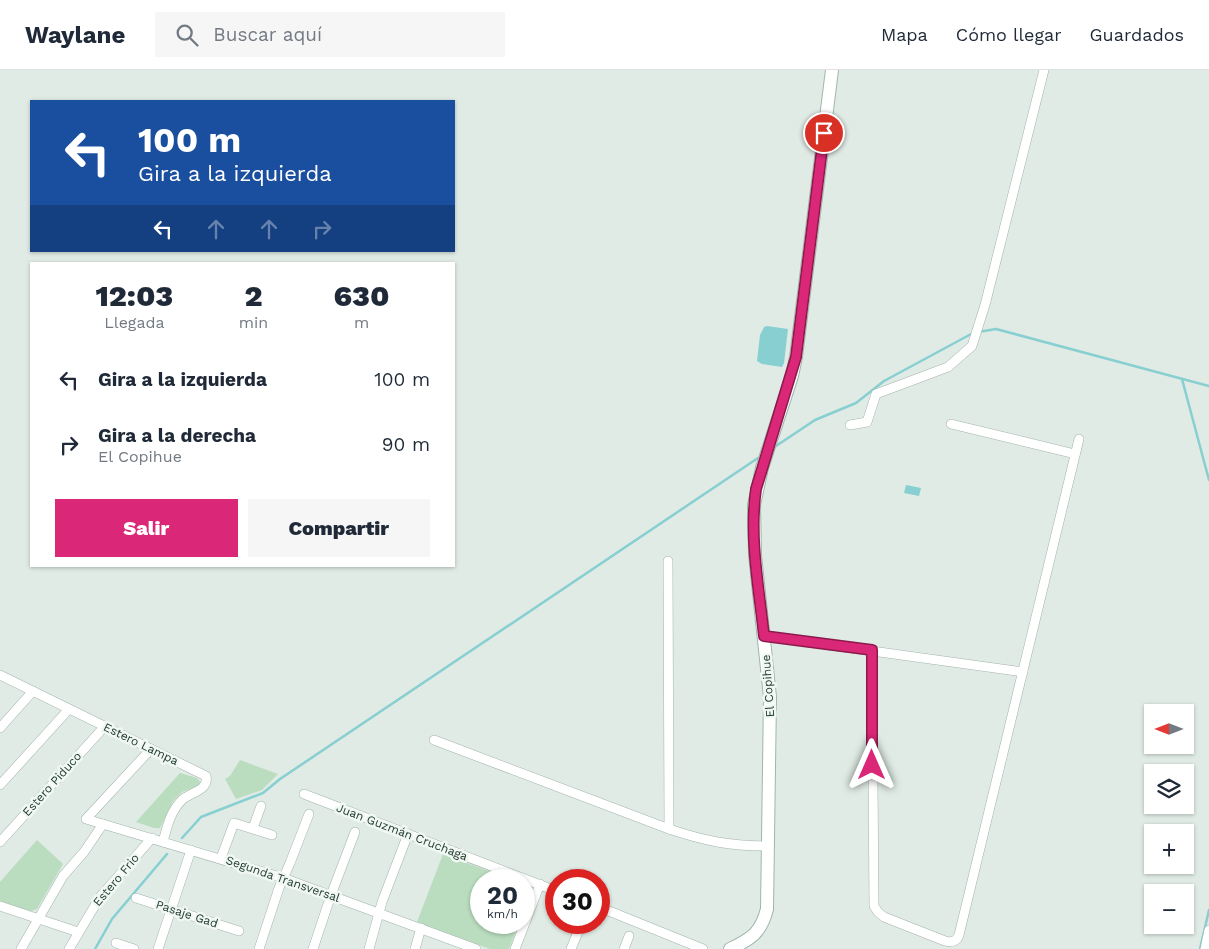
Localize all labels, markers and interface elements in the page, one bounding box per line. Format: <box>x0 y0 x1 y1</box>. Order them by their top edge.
search box <box>155 12 505 57</box>
text: Waylane <box>25 21 125 49</box>
icon: search <box>173 21 201 49</box>
text: Buscar aquí <box>213 23 322 46</box>
text: Mapa <box>881 24 928 45</box>
text: Cómo llegar <box>956 24 1062 45</box>
text: Guardados <box>1090 24 1184 45</box>
pin <box>803 112 845 154</box>
text: 100 m <box>138 119 241 161</box>
icon: arrive <box>810 119 838 147</box>
icon: left <box>55 120 120 185</box>
text: Gira a la izquierda <box>138 161 332 186</box>
icon: left <box>149 215 177 243</box>
icon: ahead <box>202 215 230 243</box>
icon: ahead <box>255 215 283 243</box>
icon: right <box>308 215 336 243</box>
text: 12:03 <box>95 278 173 313</box>
text: 2 <box>244 278 262 313</box>
text: 630 <box>334 278 390 313</box>
text: Llegada <box>104 313 165 332</box>
text: min <box>239 313 268 332</box>
text: m <box>354 313 369 332</box>
icon: left <box>55 366 83 394</box>
text: Gira a la izquierda <box>98 368 267 391</box>
text: 100 m <box>374 368 430 391</box>
text: Gira a la derecha <box>98 424 256 447</box>
icon: right <box>55 431 83 459</box>
text: 90 m <box>382 433 430 456</box>
text: El Copihue <box>98 447 182 466</box>
button: Salir <box>55 499 238 557</box>
button: Compartir <box>248 499 430 557</box>
street label: El Copihue <box>759 654 777 718</box>
north arrow <box>1144 704 1194 754</box>
map controls <box>1144 704 1194 934</box>
street label: Estero Lampa <box>101 720 181 768</box>
position arrow <box>845 738 897 790</box>
street label: Estero Piduco <box>20 749 84 819</box>
button: layers <box>1144 764 1194 814</box>
street label: Juan Guzmán Cruchaga <box>334 801 470 864</box>
button: + <box>1144 824 1194 874</box>
street label: Estero Frio <box>90 851 142 909</box>
street label: Segunda Transversal <box>224 853 342 905</box>
speed limit sign: 30 <box>545 869 610 934</box>
text: 20 <box>487 881 518 910</box>
button: − <box>1144 884 1194 934</box>
street label: Pasaje Gad <box>154 897 220 931</box>
text: km/h <box>487 907 518 921</box>

